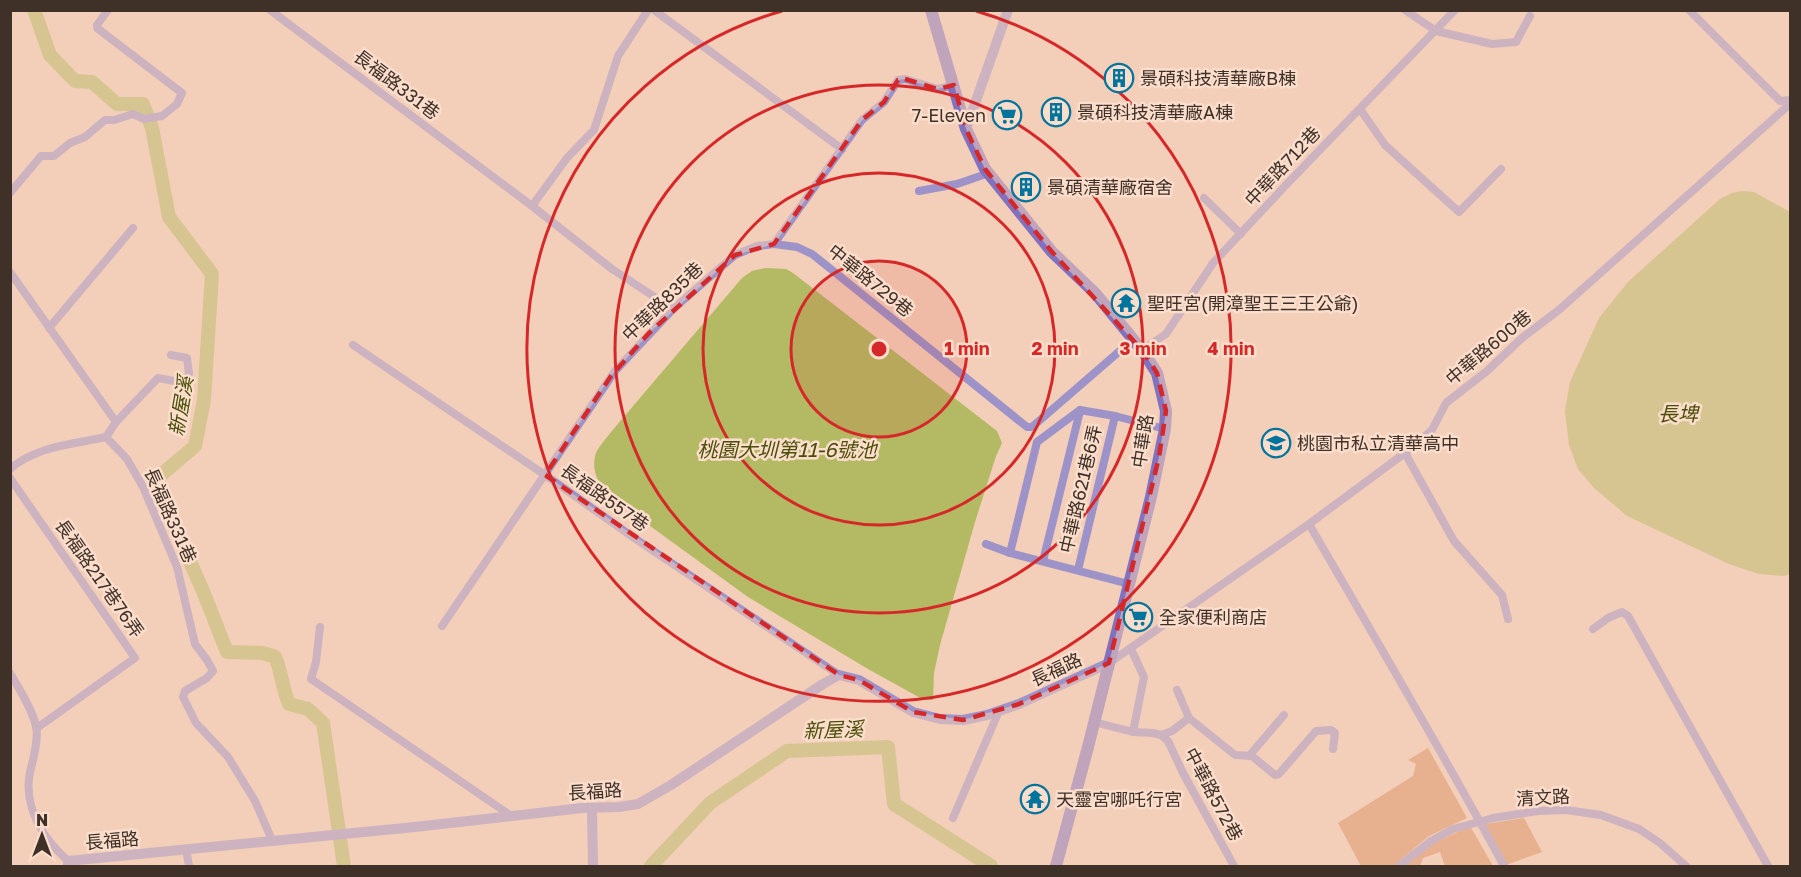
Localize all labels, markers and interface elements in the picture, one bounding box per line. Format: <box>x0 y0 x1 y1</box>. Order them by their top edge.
street label: 長福路331巷 <box>350 45 444 123</box>
building icon: 景碩科技清華廠B棟 <box>1103 62 1135 94</box>
place label: 景碩科技清華廠B棟 <box>1140 67 1296 89</box>
building icon: 景碩科技清華廠A棟 <box>1040 96 1072 128</box>
supermarket icon: 7-Eleven <box>991 99 1023 131</box>
place label: 景碩科技清華廠A棟 <box>1077 101 1233 123</box>
place label: 7-Eleven <box>912 104 986 126</box>
street label: 中華路712巷 <box>1240 122 1324 210</box>
building icon: 景碩清華廠宿舍 <box>1010 171 1042 203</box>
place label: 景碩清華廠宿舍 <box>1047 176 1173 198</box>
street label: 中華路729巷 <box>824 239 918 321</box>
street label: 中華路835巷 <box>617 257 707 345</box>
temple icon: 聖旺宮(開漳聖王三王公爺) <box>1110 287 1142 319</box>
place label: 聖旺宮(開漳聖王三王公爺) <box>1147 292 1359 314</box>
street label: 中華路600巷 <box>1441 305 1535 389</box>
text: 1 min <box>944 337 990 359</box>
text: 2 min <box>1031 337 1079 359</box>
text: 3 min <box>1119 337 1167 359</box>
text: 4 min <box>1207 337 1255 359</box>
centre of rings <box>869 339 889 359</box>
water label: 新屋溪 <box>163 371 198 438</box>
water label: 長埤 <box>1658 401 1700 425</box>
street label: 中華路 <box>1127 413 1157 469</box>
street label: 中華路621巷6弄 <box>1055 423 1105 555</box>
school or university icon: 桃園市私立清華高中 <box>1260 427 1292 459</box>
place label: 桃園市私立清華高中 <box>1297 432 1459 454</box>
water label: 桃園大圳第11-6號池 <box>697 437 879 461</box>
street label: 長福路557巷 <box>557 459 653 535</box>
street label: 長福路331巷 <box>140 464 202 566</box>
street label: 長福路217巷76弄 <box>51 515 149 641</box>
supermarket icon: 全家便利商店 <box>1122 601 1154 633</box>
place label: 全家便利商店 <box>1159 606 1267 628</box>
street label: 長福路 <box>1027 648 1085 690</box>
water label: 新屋溪 <box>803 716 866 742</box>
street label: 中華路572巷 <box>1180 744 1248 844</box>
street label: 長福路 <box>567 778 623 804</box>
temple icon: 天靈宮哪吒行宮 <box>1019 783 1051 815</box>
street label: 清文路 <box>1515 785 1571 809</box>
place label: 天靈宮哪吒行宮 <box>1056 788 1182 810</box>
north arrow <box>12 805 72 865</box>
text: N <box>36 810 48 830</box>
street label: 長福路 <box>84 827 140 853</box>

